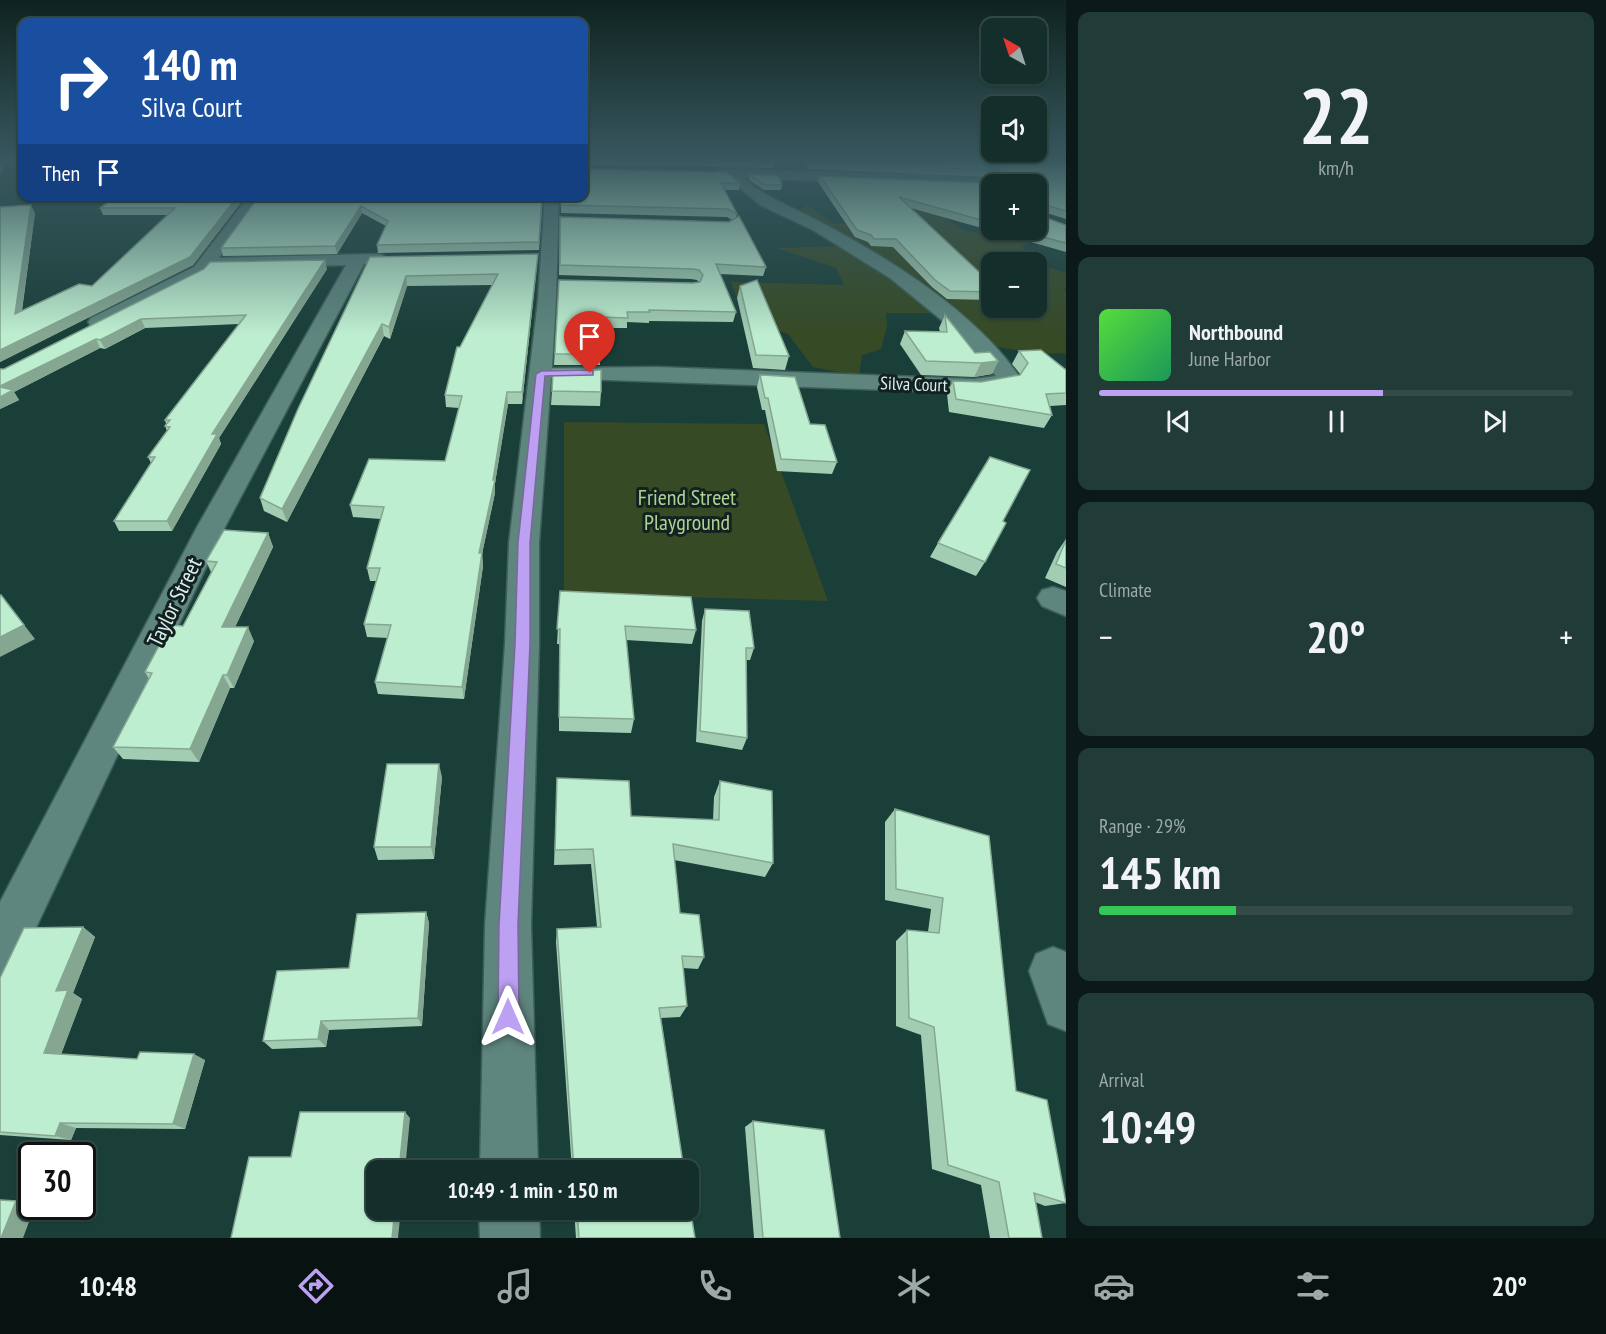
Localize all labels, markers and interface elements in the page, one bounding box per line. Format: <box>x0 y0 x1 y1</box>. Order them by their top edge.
north arrow <box>981 18 1047 84</box>
map controls <box>981 18 1047 318</box>
text: 140 m <box>141 37 238 92</box>
icon: right <box>42 42 120 120</box>
text: 22 <box>1299 65 1373 166</box>
text: Silva Court <box>141 90 242 124</box>
button: sound <box>981 96 1047 162</box>
text: km/h <box>1318 155 1354 181</box>
icon: arrive <box>92 156 125 189</box>
text: Then <box>42 159 80 187</box>
button: + <box>981 174 1047 240</box>
button: − <box>981 252 1047 318</box>
pin <box>564 311 615 373</box>
text: Northbound <box>1189 318 1283 346</box>
icon: arrive <box>573 320 606 353</box>
text: June Harbor <box>1189 346 1271 372</box>
street label: Silva Court <box>880 371 948 397</box>
icon: previous <box>1162 405 1195 438</box>
icon: pause <box>1320 405 1353 438</box>
icon: next <box>1478 405 1511 438</box>
park label: Friend Street Playground <box>638 483 736 536</box>
street label: Taylor Street <box>140 553 208 651</box>
text: Climate <box>1099 577 1152 603</box>
text: 20° <box>1306 607 1366 665</box>
text: − <box>1099 615 1113 658</box>
text: + <box>1559 615 1573 658</box>
text: Range · 29% <box>1099 813 1186 839</box>
text: 145 km <box>1099 843 1221 901</box>
position arrow <box>476 985 540 1049</box>
text: Arrival <box>1099 1067 1144 1093</box>
text: 10:49 <box>1099 1097 1196 1155</box>
speed limit sign: 30 <box>18 1142 96 1220</box>
text: 10:49 · 1 min · 150 m <box>447 1176 618 1204</box>
icon: directions <box>295 1265 337 1307</box>
icon: music <box>494 1265 536 1307</box>
icon: phone <box>694 1265 736 1307</box>
icon: climate <box>893 1265 935 1307</box>
icon: car <box>1093 1265 1135 1307</box>
icon: filters <box>1292 1265 1334 1307</box>
text: 10:48 <box>79 1269 137 1303</box>
text: 20° <box>1492 1269 1527 1303</box>

